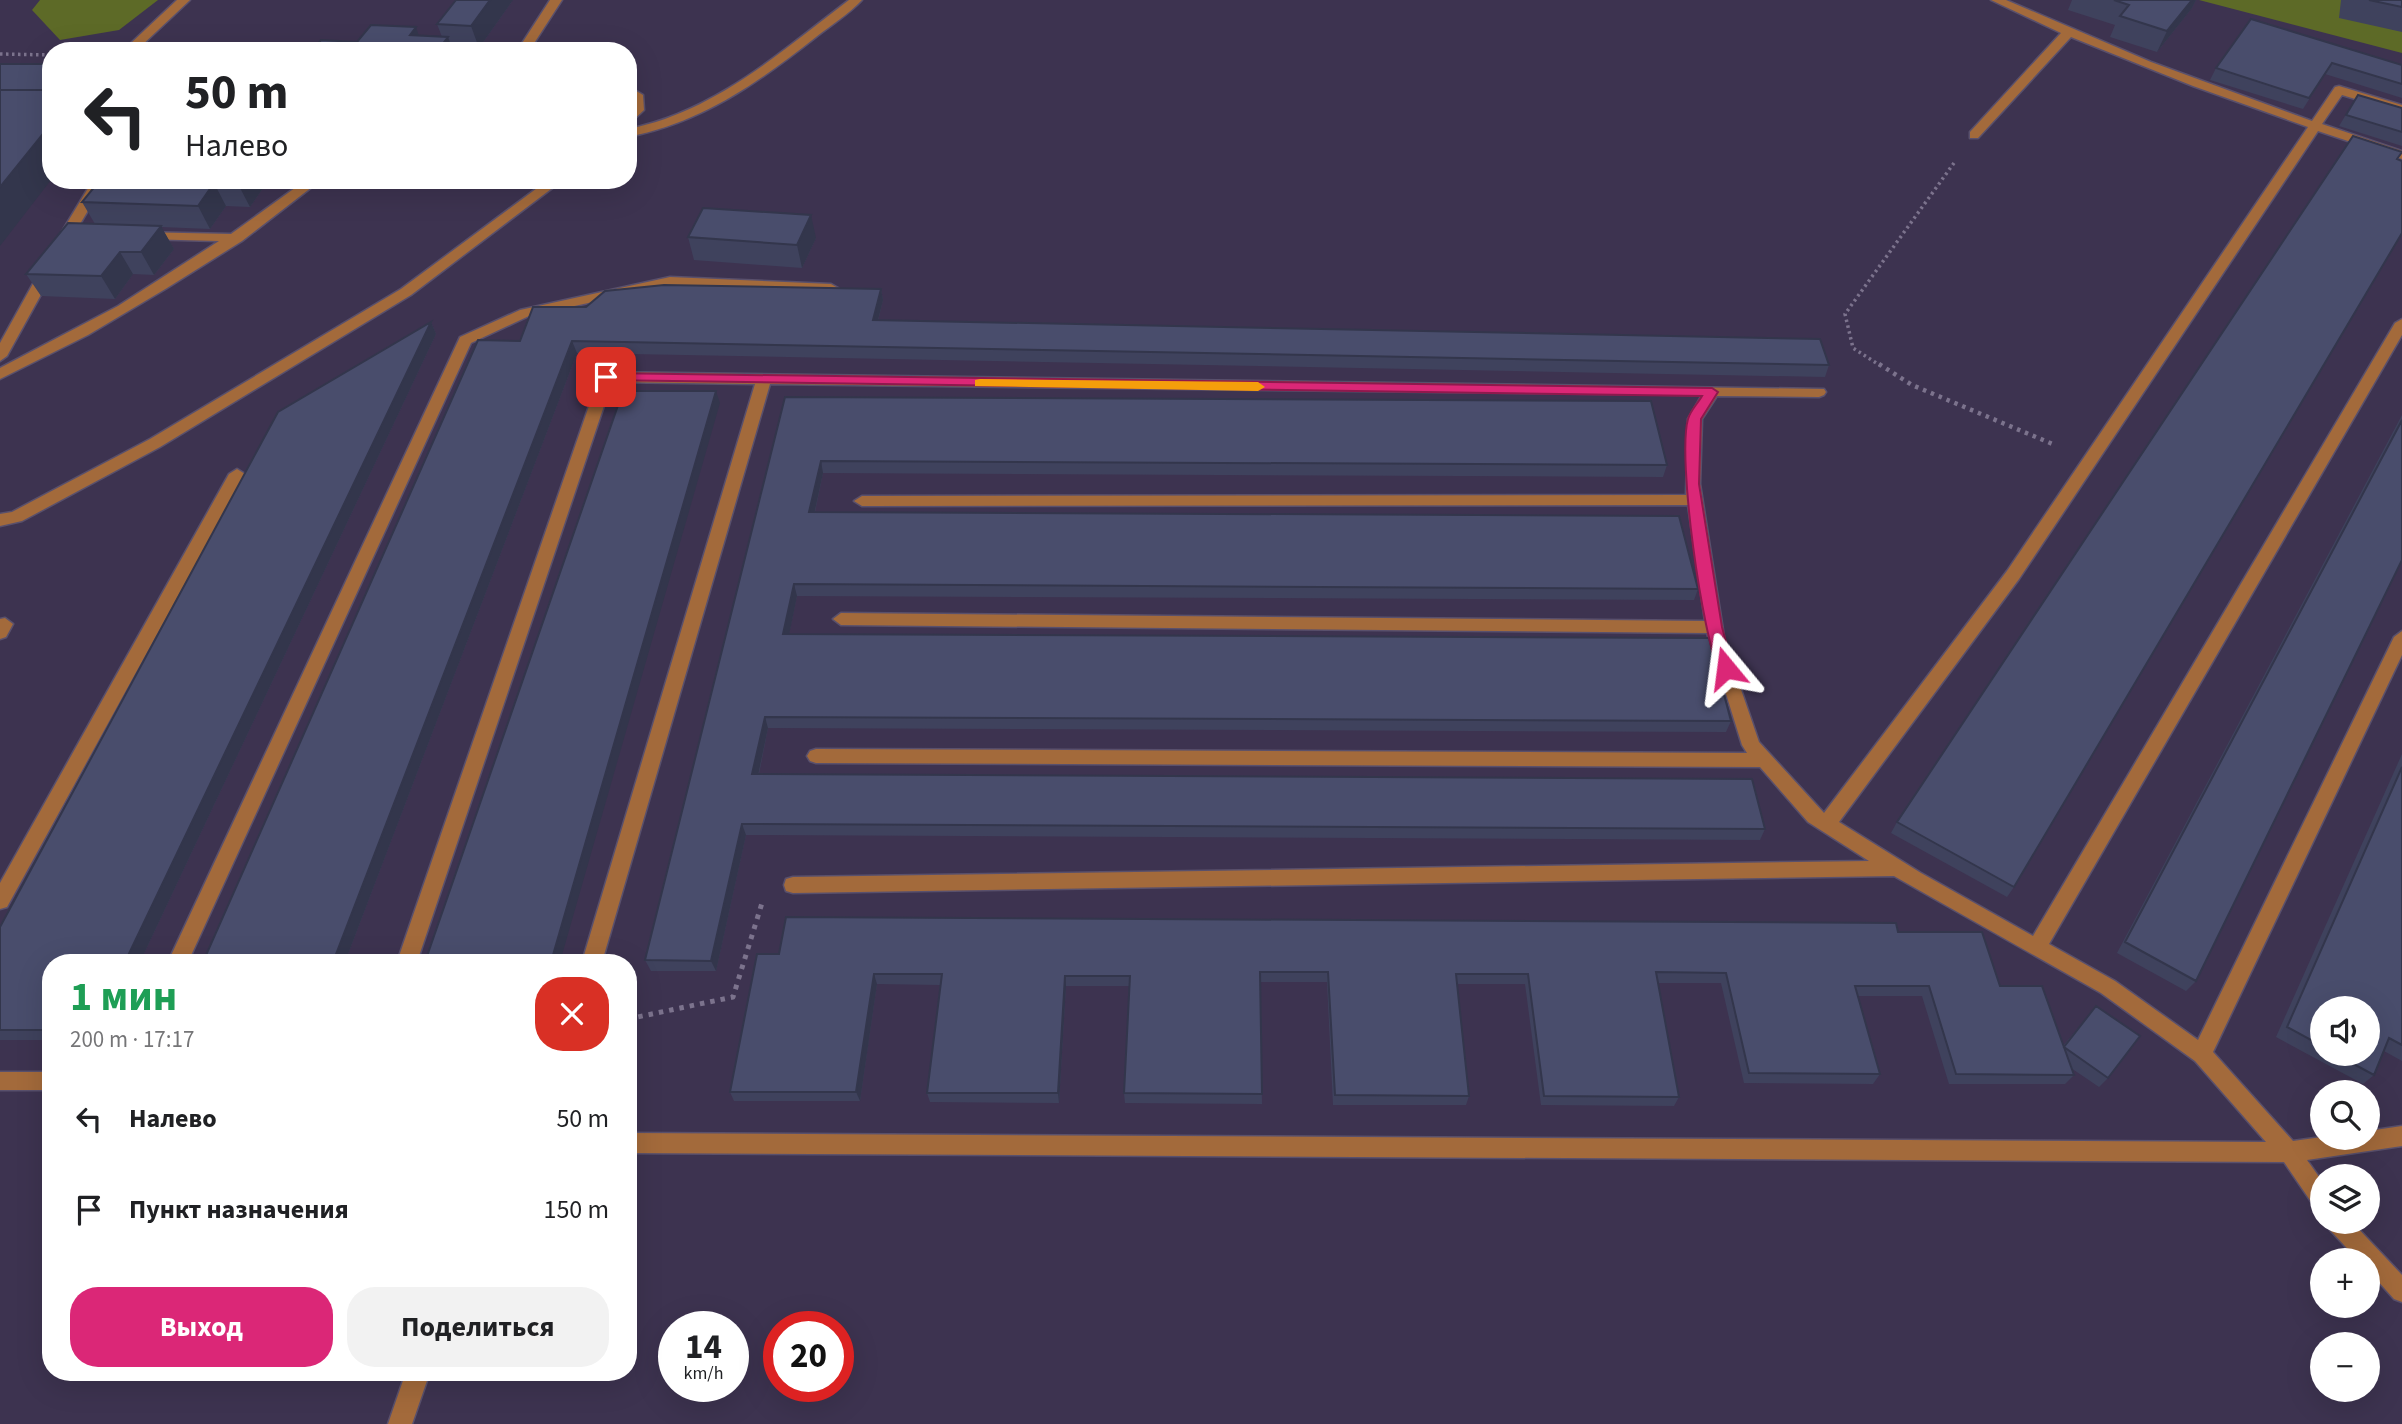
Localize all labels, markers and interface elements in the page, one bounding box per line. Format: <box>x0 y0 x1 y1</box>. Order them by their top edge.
text: 50 m <box>185 58 289 128</box>
icon: left <box>70 70 161 161</box>
text: Налево <box>185 123 288 169</box>
pin <box>576 347 636 407</box>
icon: arrive <box>587 358 625 396</box>
position arrow <box>1689 631 1763 705</box>
text: 1 мин <box>70 967 177 1027</box>
button: close <box>535 977 609 1051</box>
map controls <box>2310 996 2380 1402</box>
button: sound <box>2310 996 2380 1066</box>
text: 200 m · 17:17 <box>70 1023 194 1056</box>
button: search <box>2310 1080 2380 1150</box>
icon: left <box>70 1100 108 1138</box>
text: Налево <box>129 1100 217 1137</box>
text: 50 m <box>556 1100 609 1137</box>
button: layers <box>2310 1164 2380 1234</box>
icon: arrive <box>70 1191 108 1229</box>
text: Пункт назначения <box>129 1191 349 1228</box>
text: 150 m <box>543 1191 609 1228</box>
button: + <box>2310 1248 2380 1318</box>
button: Выход <box>70 1287 333 1367</box>
button: Поделиться <box>347 1287 609 1367</box>
speed limit sign: 20 <box>763 1311 854 1402</box>
text: 14 <box>685 1322 722 1372</box>
button: − <box>2310 1332 2380 1402</box>
text: km/h <box>684 1361 723 1386</box>

